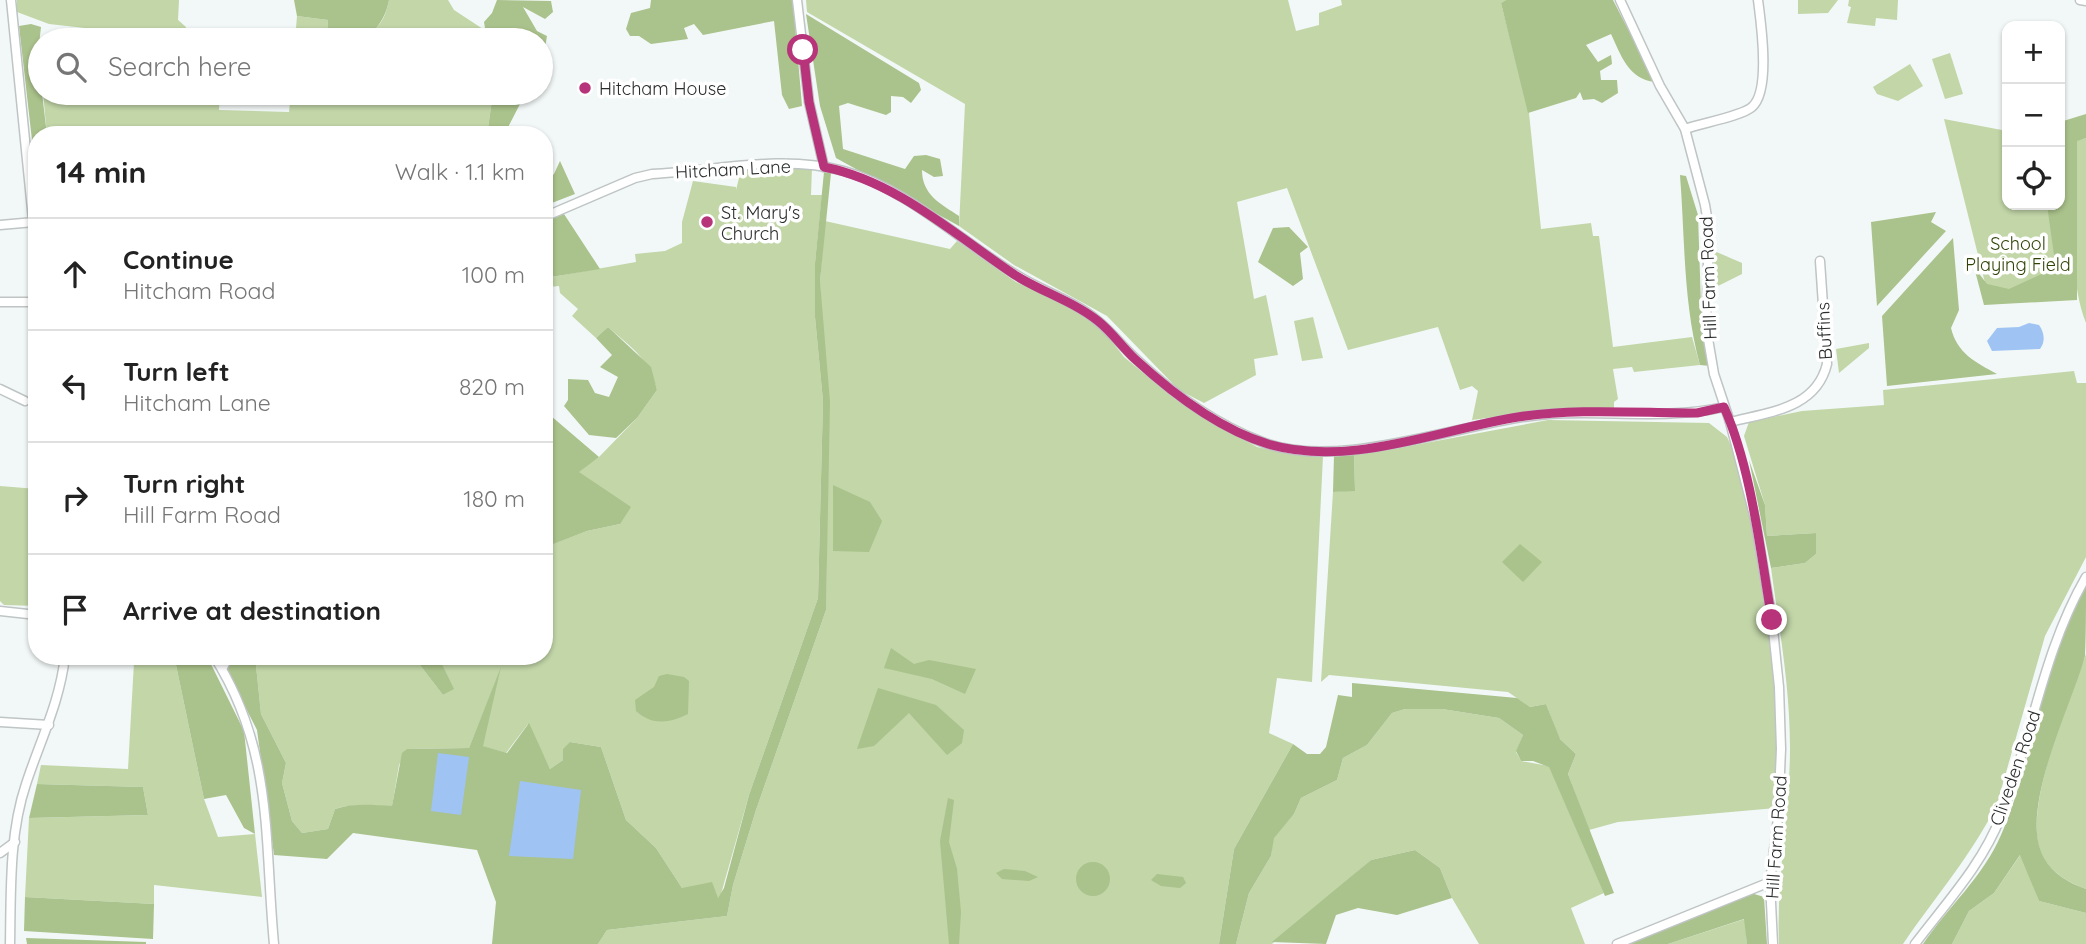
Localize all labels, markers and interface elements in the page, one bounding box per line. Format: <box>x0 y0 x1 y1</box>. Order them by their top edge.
map controls <box>2002 21 2065 210</box>
button: + <box>2002 21 2065 84</box>
search box <box>28 28 553 105</box>
route start <box>787 34 818 65</box>
icon: search <box>52 48 90 86</box>
text: Search here <box>108 50 252 83</box>
place label: Hitcham House <box>599 77 726 100</box>
marker: Hitcham House <box>577 80 593 96</box>
button: − <box>2002 84 2065 147</box>
button: locate <box>2002 147 2065 210</box>
text: 14 min <box>56 153 146 191</box>
street label: Hitcham Lane <box>675 154 791 184</box>
text: Walk · 1.1 km <box>395 157 525 186</box>
place label: St. Mary's Church <box>721 201 800 245</box>
marker: St. Mary's Church <box>699 214 715 230</box>
street label: Hill Farm Road <box>1694 216 1722 340</box>
park label: School Playing Field <box>1965 232 2071 276</box>
text: Continue <box>123 243 234 276</box>
icon: ahead <box>56 255 94 293</box>
text: 100 m <box>462 260 525 289</box>
text: Hitcham Road <box>123 276 275 305</box>
street label: Buffins <box>1811 302 1837 360</box>
text: Turn left <box>123 355 230 388</box>
icon: left <box>56 367 94 405</box>
text: 820 m <box>459 372 525 401</box>
text: Hitcham Lane <box>123 388 271 417</box>
text: Turn right <box>123 467 245 500</box>
icon: right <box>56 479 94 517</box>
text: 180 m <box>463 484 525 513</box>
text: Hill Farm Road <box>123 500 281 529</box>
icon: arrive <box>56 591 94 629</box>
text: Arrive at destination <box>123 594 381 627</box>
route end <box>1756 604 1787 635</box>
street label: Cliveden Road <box>1985 707 2045 829</box>
street label: Hill Farm Road <box>1760 775 1792 899</box>

